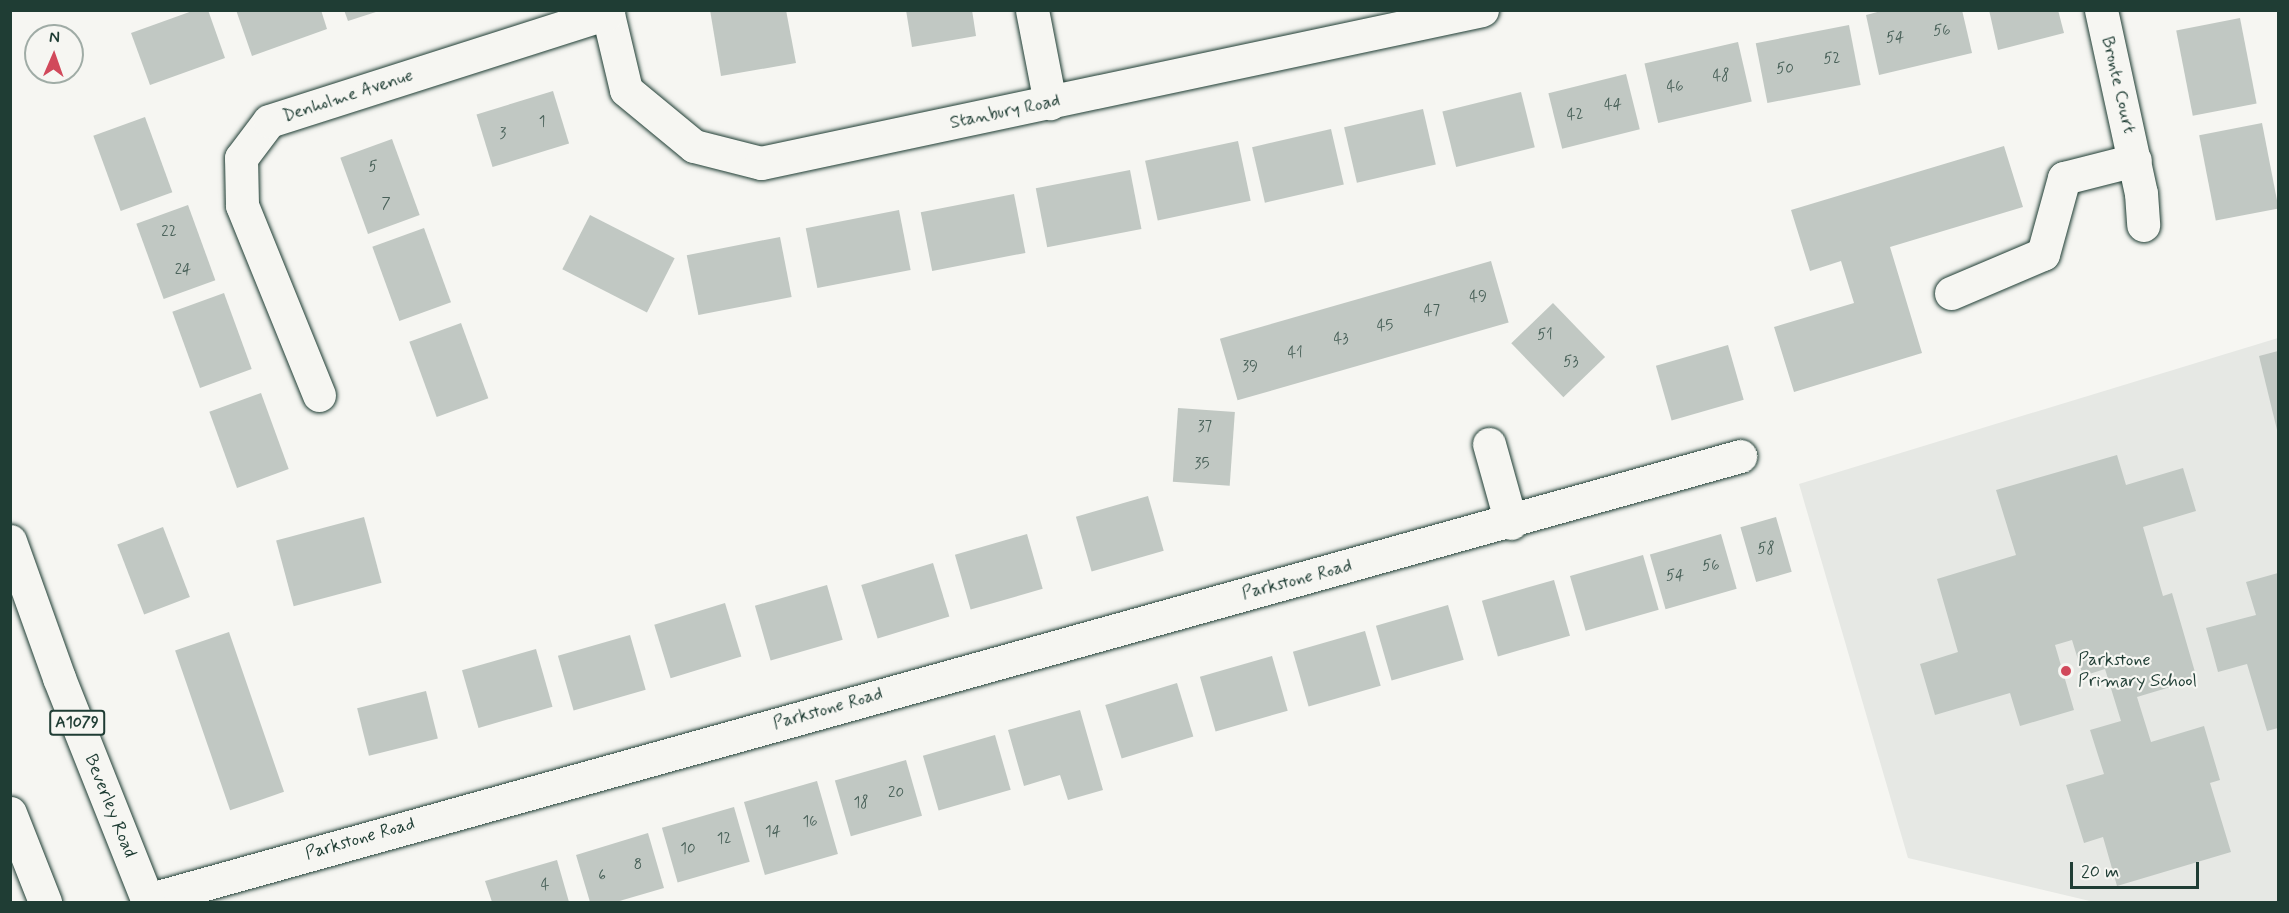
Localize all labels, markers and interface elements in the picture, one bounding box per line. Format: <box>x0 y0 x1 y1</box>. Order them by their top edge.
house number: 56 <box>1933 23 1951 41</box>
north arrow <box>24 24 84 84</box>
text: N <box>49 27 60 48</box>
house number: 54 <box>1886 30 1904 48</box>
street label: Bronte Court <box>2096 35 2140 135</box>
house number: 52 <box>1824 51 1840 69</box>
house number: 50 <box>1776 61 1794 79</box>
street label: Denholme Avenue <box>279 64 417 128</box>
house number: 48 <box>1713 68 1729 86</box>
house number: 46 <box>1666 79 1684 97</box>
street label: Stanbury Road <box>948 90 1062 134</box>
house number: 44 <box>1604 97 1622 115</box>
house number: 42 <box>1567 107 1583 125</box>
house number: 1 <box>539 114 545 132</box>
house number: 3 <box>500 126 506 144</box>
house number: 5 <box>369 159 377 177</box>
house number: 7 <box>381 196 391 214</box>
house number: 22 <box>161 224 177 242</box>
house number: 24 <box>175 262 191 280</box>
house number: 49 <box>1469 289 1487 307</box>
house number: 47 <box>1424 303 1440 321</box>
house number: 45 <box>1377 318 1393 336</box>
house number: 51 <box>1537 327 1553 345</box>
house number: 43 <box>1333 331 1349 349</box>
house number: 41 <box>1287 345 1303 363</box>
house number: 53 <box>1563 354 1579 372</box>
house number: 39 <box>1242 359 1258 377</box>
house number: 37 <box>1198 419 1212 437</box>
house number: 35 <box>1195 456 1209 474</box>
house number: 58 <box>1757 541 1775 559</box>
street label: Parkstone Road <box>1239 555 1355 605</box>
house number: 56 <box>1702 558 1720 576</box>
house number: 54 <box>1666 568 1684 586</box>
place label: Parkstone Primary School <box>2078 650 2197 692</box>
marker: Parkstone Primary School <box>2059 664 2073 678</box>
street label: Parkstone Road <box>770 683 886 735</box>
road number: A1079 <box>48 710 106 736</box>
street label: Beverley Road <box>80 752 140 860</box>
house number: 20 <box>888 785 904 803</box>
house number: 18 <box>854 795 868 813</box>
street label: Parkstone Road <box>302 813 418 865</box>
house number: 16 <box>803 814 817 832</box>
house number: 14 <box>765 824 781 842</box>
house number: 12 <box>717 831 731 849</box>
house number: 10 <box>680 841 696 859</box>
scale bar <box>2073 850 2202 888</box>
house number: 8 <box>634 857 642 875</box>
text: 20 m <box>2081 860 2119 884</box>
house number: 6 <box>598 868 606 886</box>
house number: 4 <box>541 877 549 895</box>

